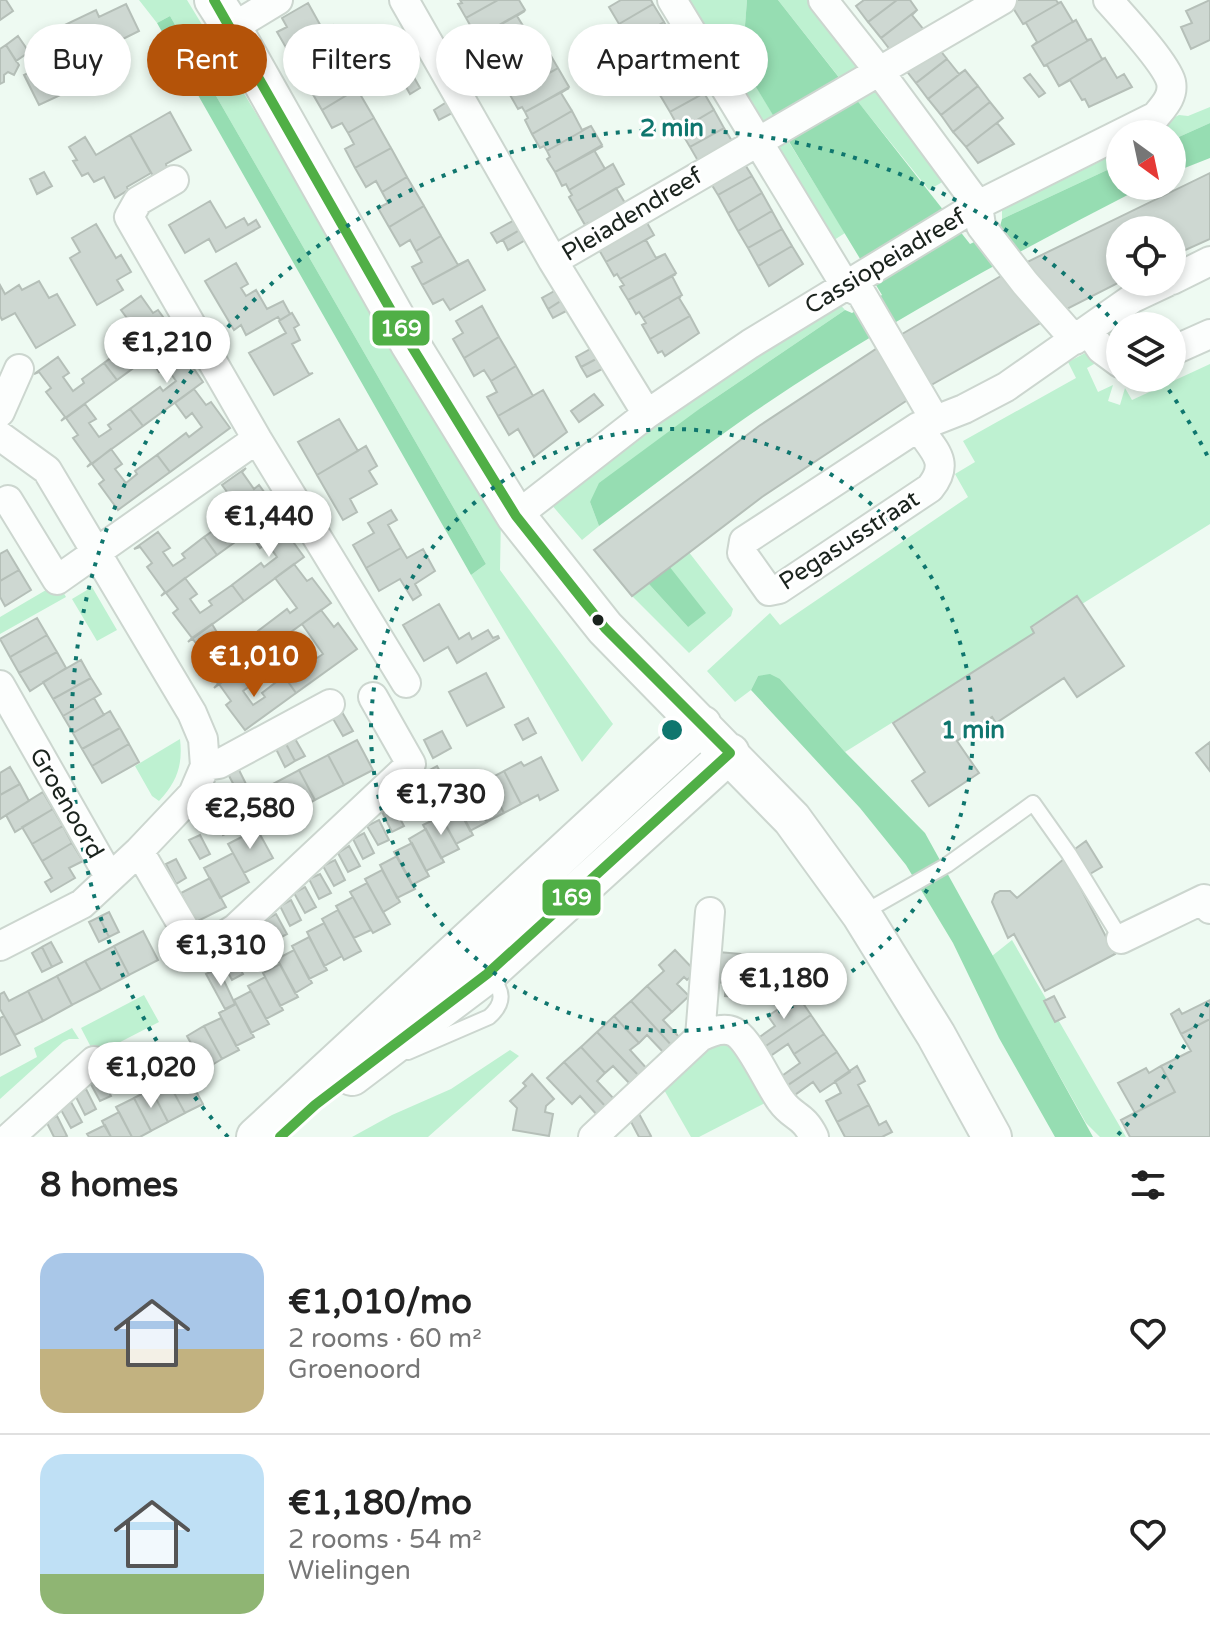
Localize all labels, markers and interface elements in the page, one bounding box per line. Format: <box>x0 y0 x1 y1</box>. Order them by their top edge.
chip: Buy <box>24 24 131 96</box>
chip: Rent <box>147 24 267 96</box>
chip: Filters <box>283 24 420 96</box>
chip: New <box>436 24 552 96</box>
chip: Apartment <box>568 24 768 96</box>
text: 2 min <box>640 114 704 143</box>
north arrow <box>1106 120 1186 200</box>
map controls <box>1106 120 1186 392</box>
street label: Pleiadendreef <box>557 161 708 268</box>
street label: Cassiopeiadreef <box>800 202 972 321</box>
button: locate <box>1106 216 1186 296</box>
line badge: 169 <box>371 309 431 347</box>
button: layers <box>1106 312 1186 392</box>
text: 169 <box>380 316 422 342</box>
pin: €1,210 <box>102 317 232 385</box>
text: €1,210 <box>122 327 212 358</box>
street label: Pegasusstraat <box>774 484 925 597</box>
pin: €1,440 <box>204 491 334 559</box>
text: €1,440 <box>224 501 314 532</box>
unlabelled marker <box>590 612 606 628</box>
pin: €1,010 <box>189 631 319 699</box>
text: €1,010 <box>209 641 299 672</box>
centre of rings <box>658 716 686 744</box>
text: 1 min <box>941 716 1005 745</box>
street label: Groenoord <box>23 743 110 864</box>
pin: €1,730 <box>376 769 506 837</box>
text: €1,730 <box>396 779 486 810</box>
pin: €2,580 <box>185 783 315 851</box>
text: €2,580 <box>205 793 295 824</box>
line badge: 169 <box>541 878 602 917</box>
text: 169 <box>550 885 592 911</box>
pin: €1,310 <box>156 920 286 988</box>
text: €1,310 <box>176 930 266 961</box>
pin: €1,180 <box>719 953 849 1021</box>
text: €1,180 <box>739 963 829 994</box>
pin: €1,020 <box>86 1042 216 1110</box>
text: €1,020 <box>106 1052 196 1083</box>
icon: filters <box>1126 1163 1170 1207</box>
text: 8 homes <box>40 1165 178 1206</box>
text: €1,010/mo <box>288 1282 472 1323</box>
icon: home <box>104 1285 200 1381</box>
icon: heart <box>1126 1311 1170 1355</box>
text: 2 rooms · 60 m² <box>288 1323 482 1354</box>
text: Groenoord <box>288 1354 421 1385</box>
text: €1,180/mo <box>288 1483 472 1524</box>
icon: home <box>104 1486 200 1582</box>
icon: heart <box>1126 1512 1170 1556</box>
text: 2 rooms · 54 m² <box>288 1524 482 1555</box>
text: Wielingen <box>288 1555 411 1586</box>

